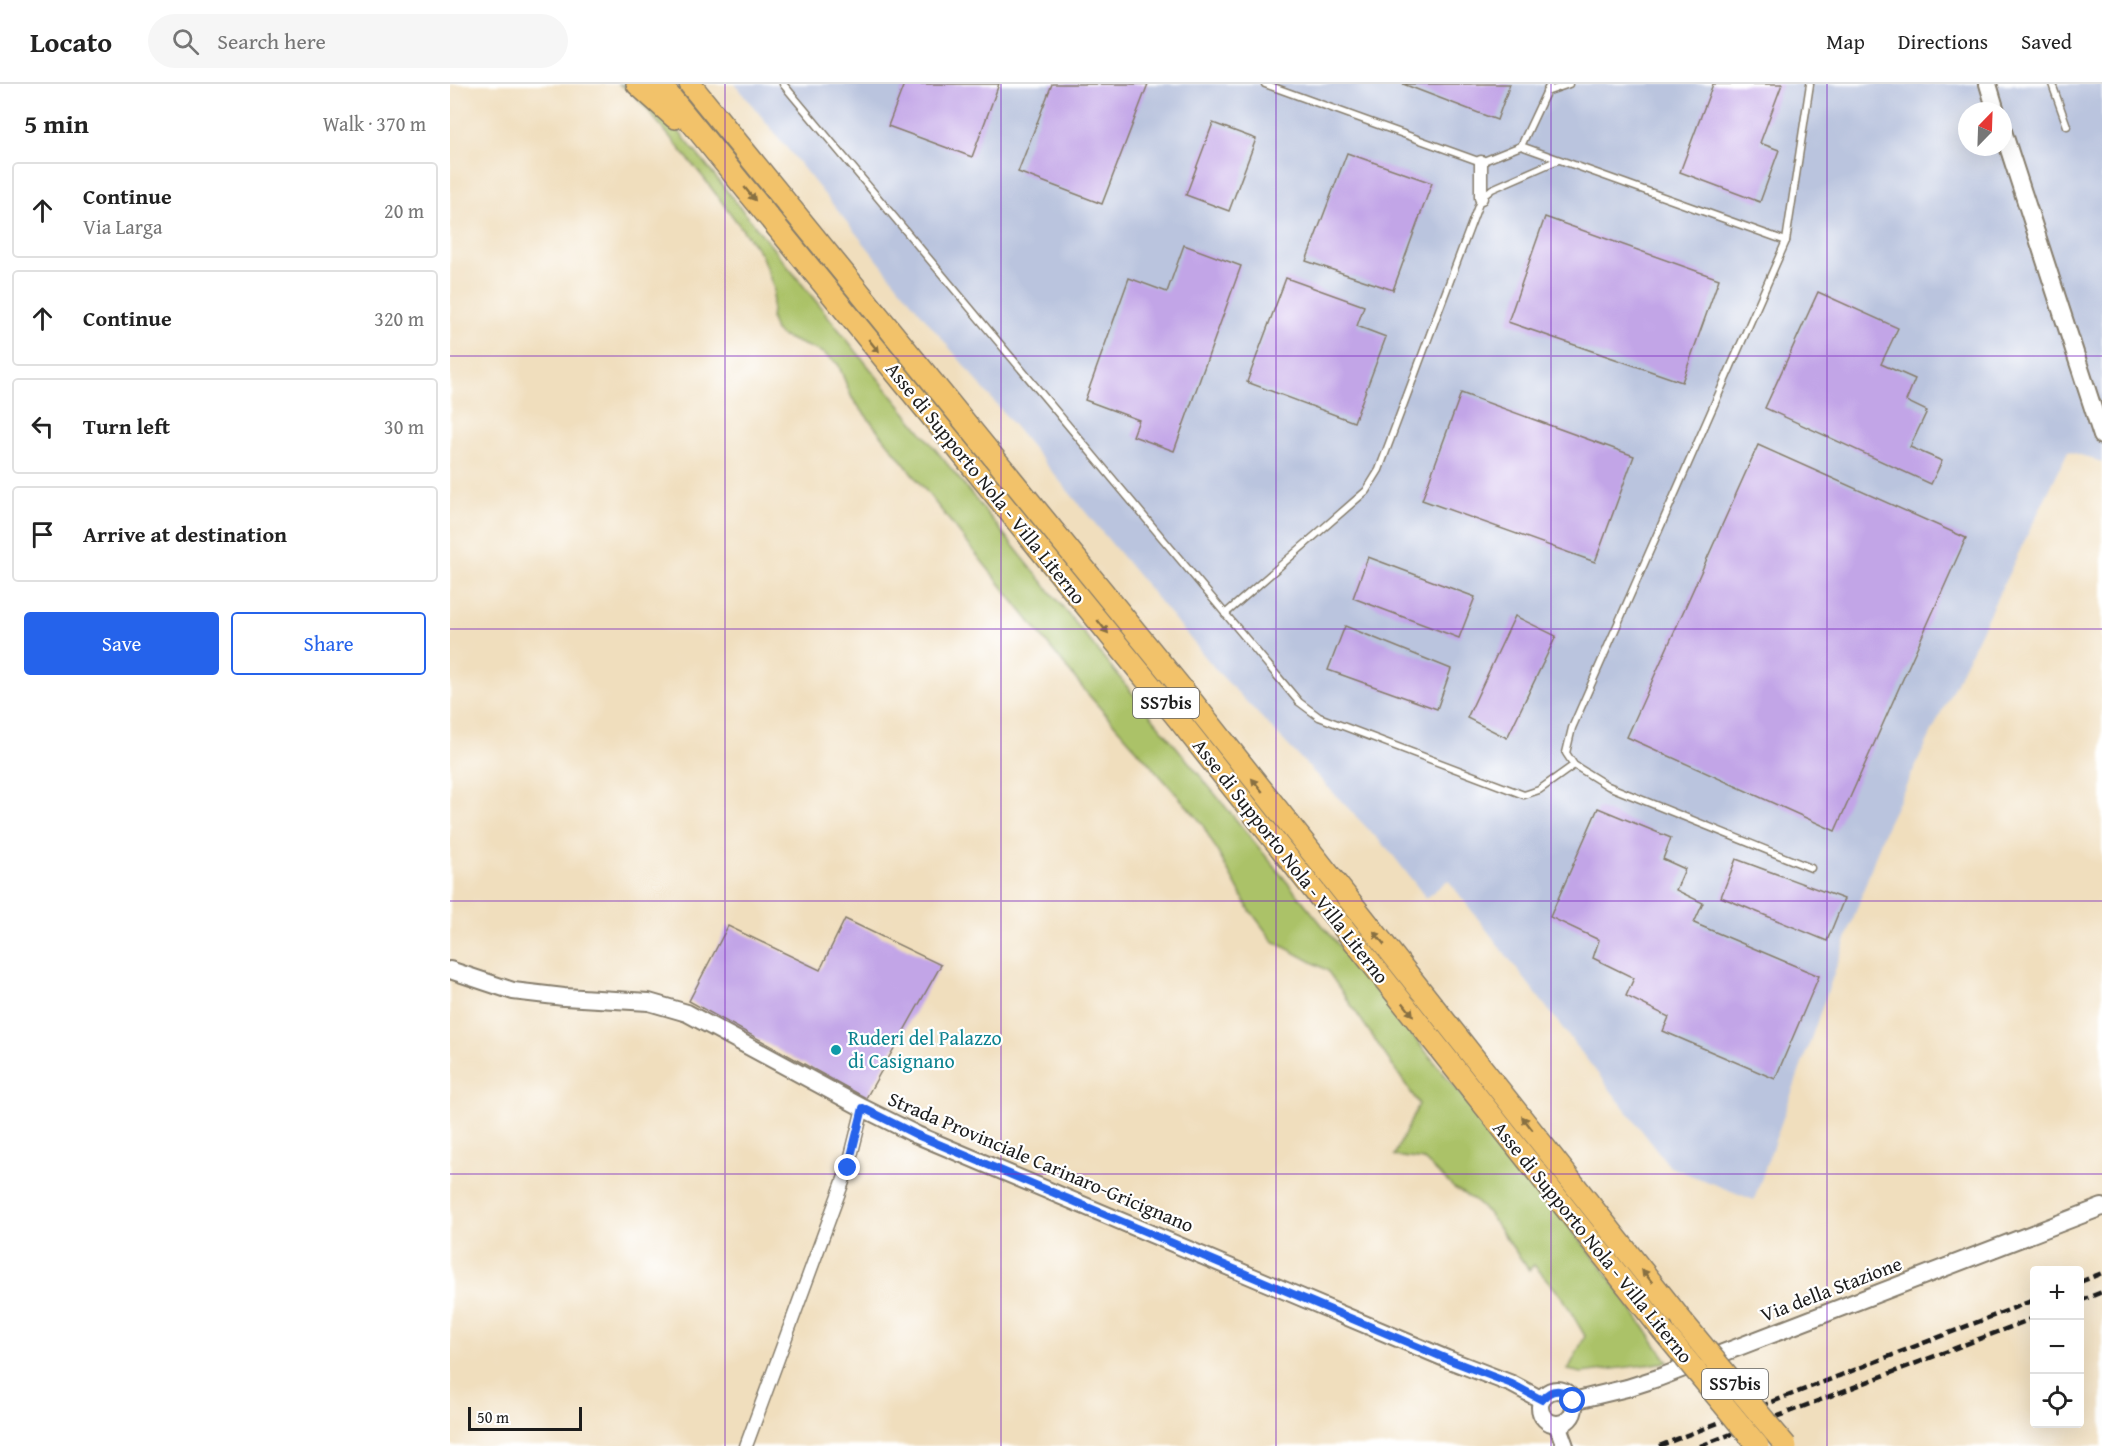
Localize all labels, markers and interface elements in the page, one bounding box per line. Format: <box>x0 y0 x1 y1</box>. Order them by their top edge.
search box <box>148 14 568 68</box>
text: Locato <box>30 21 112 62</box>
icon: search <box>169 25 202 58</box>
text: Search here <box>217 25 326 57</box>
text: Map <box>1826 26 1865 57</box>
text: Directions <box>1898 26 1988 57</box>
text: Saved <box>2021 26 2072 57</box>
north arrow <box>1958 102 2012 156</box>
text: 5 min <box>24 104 89 143</box>
text: Walk · 370 m <box>323 109 426 138</box>
text: Continue <box>83 180 172 212</box>
one-way arrow <box>744 187 756 202</box>
icon: ahead <box>26 194 59 227</box>
text: 20 m <box>384 196 424 225</box>
text: Via Larga <box>83 212 162 241</box>
icon: ahead <box>26 302 59 335</box>
text: Continue <box>83 302 172 334</box>
text: 320 m <box>374 304 424 333</box>
one-way arrow <box>867 338 879 353</box>
street label: Asse di Supporto Nola - Villa Literno <box>879 355 1093 610</box>
icon: left <box>26 410 59 443</box>
text: Turn left <box>83 410 170 442</box>
text: 30 m <box>384 412 424 441</box>
icon: arrive <box>26 518 59 551</box>
text: Arrive at destination <box>83 518 287 550</box>
button: Save <box>24 612 219 675</box>
button: Share <box>231 612 426 675</box>
one-way arrow <box>1096 619 1109 634</box>
road number: SS7bis <box>1133 688 1199 718</box>
street label: Asse di Supporto Nola - Villa Literno <box>1186 732 1396 989</box>
one-way arrow <box>1251 777 1264 793</box>
one-way arrow <box>1373 930 1386 945</box>
one-way arrow <box>1401 1001 1414 1017</box>
place label: Ruderi del Palazzo di Casignano <box>848 1023 1002 1075</box>
marker: Ruderi del Palazzo di Casignano <box>829 1043 843 1057</box>
street label: Strada Provinciale Carinaro-Gricignano <box>884 1084 1199 1239</box>
street label: Asse di Supporto Nola - Villa Literno <box>1486 1114 1700 1369</box>
one-way arrow <box>1520 1115 1533 1131</box>
route end <box>834 1154 860 1180</box>
street label: Via della Stazione <box>1756 1248 1906 1329</box>
map controls <box>2030 1266 2084 1428</box>
button: + <box>2030 1266 2084 1320</box>
one-way arrow <box>1641 1268 1654 1284</box>
button: − <box>2030 1320 2084 1374</box>
road number: SS7bis <box>1702 1369 1768 1399</box>
button: locate <box>2030 1374 2084 1428</box>
route start <box>1559 1387 1585 1413</box>
scale bar <box>468 1404 582 1432</box>
text: 50 m <box>477 1405 509 1429</box>

